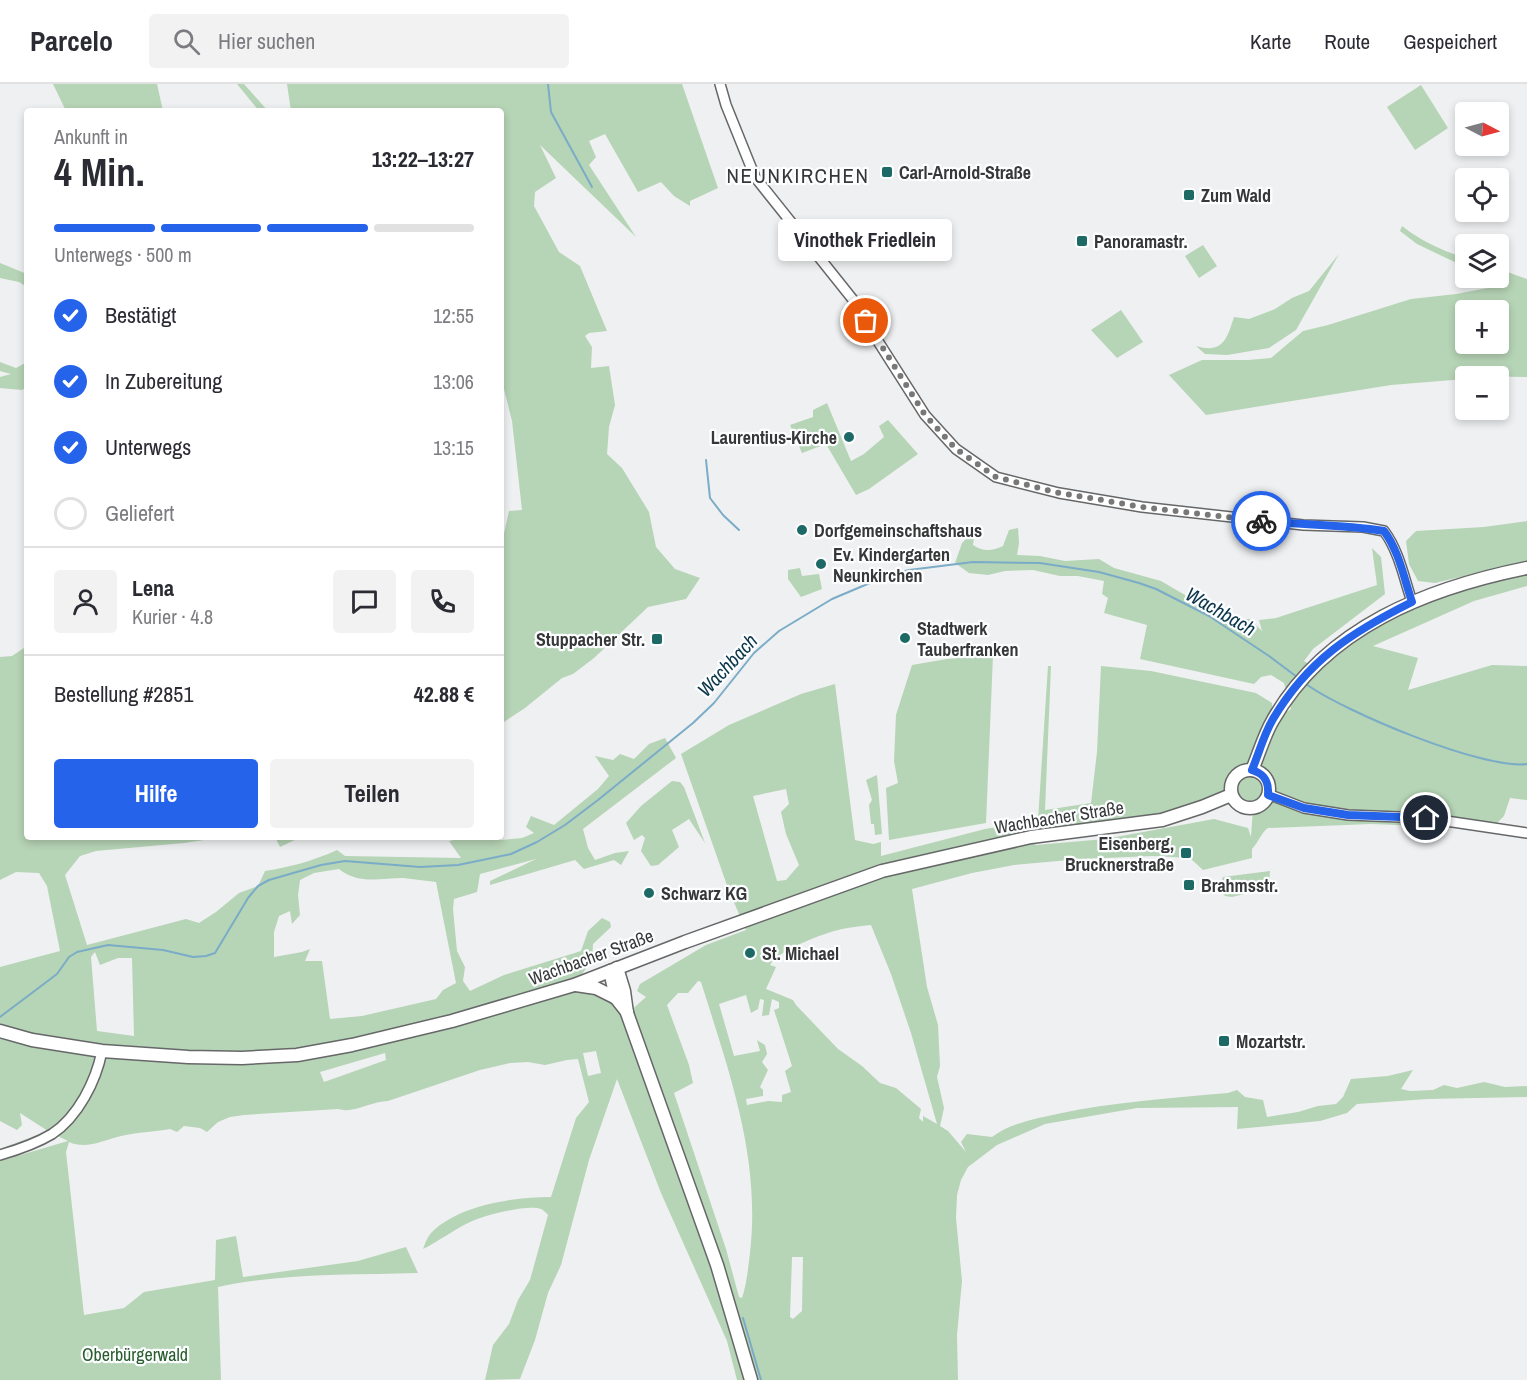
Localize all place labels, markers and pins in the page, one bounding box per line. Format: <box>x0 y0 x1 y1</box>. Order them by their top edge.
place label: Carl-Arnold-Straße <box>899 160 1031 185</box>
marker: Carl-Arnold-Straße <box>880 165 894 179</box>
place label: Zum Wald <box>1201 183 1271 208</box>
marker: Zum Wald <box>1182 188 1196 202</box>
callout: Vinothek Friedlein <box>779 219 953 261</box>
place label: Panoramastr. <box>1094 229 1188 254</box>
marker: Panoramastr. <box>1075 234 1089 248</box>
pin <box>840 295 891 346</box>
place label: Laurentius-Kirche <box>711 425 837 450</box>
marker: Laurentius-Kirche <box>842 430 856 444</box>
place label: Dorfgemeinschaftshaus <box>814 518 982 543</box>
marker: Dorfgemeinschaftshaus <box>795 523 809 537</box>
place label: Ev. Kindergarten Neunkirchen <box>833 542 950 588</box>
marker: Ev. Kindergarten Neunkirchen <box>814 557 828 571</box>
place label: Stadtwerk Tauberfranken <box>917 616 1018 662</box>
place label: Stuppacher Str. <box>536 627 645 652</box>
marker: Stadtwerk Tauberfranken <box>898 631 912 645</box>
marker: Stuppacher Str. <box>650 632 664 646</box>
pin <box>1400 792 1451 843</box>
place label: Eisenberg, Brucknerstraße <box>1065 831 1174 877</box>
marker: Eisenberg, Brucknerstraße <box>1179 846 1193 860</box>
place label: Brahmsstr. <box>1201 873 1278 898</box>
marker: Brahmsstr. <box>1182 878 1196 892</box>
place label: Schwarz KG <box>661 881 747 906</box>
marker: Schwarz KG <box>642 886 656 900</box>
place label: St. Michael <box>762 941 839 966</box>
marker: St. Michael <box>743 946 757 960</box>
place label: Mozartstr. <box>1236 1029 1306 1054</box>
marker: Mozartstr. <box>1217 1034 1231 1048</box>

